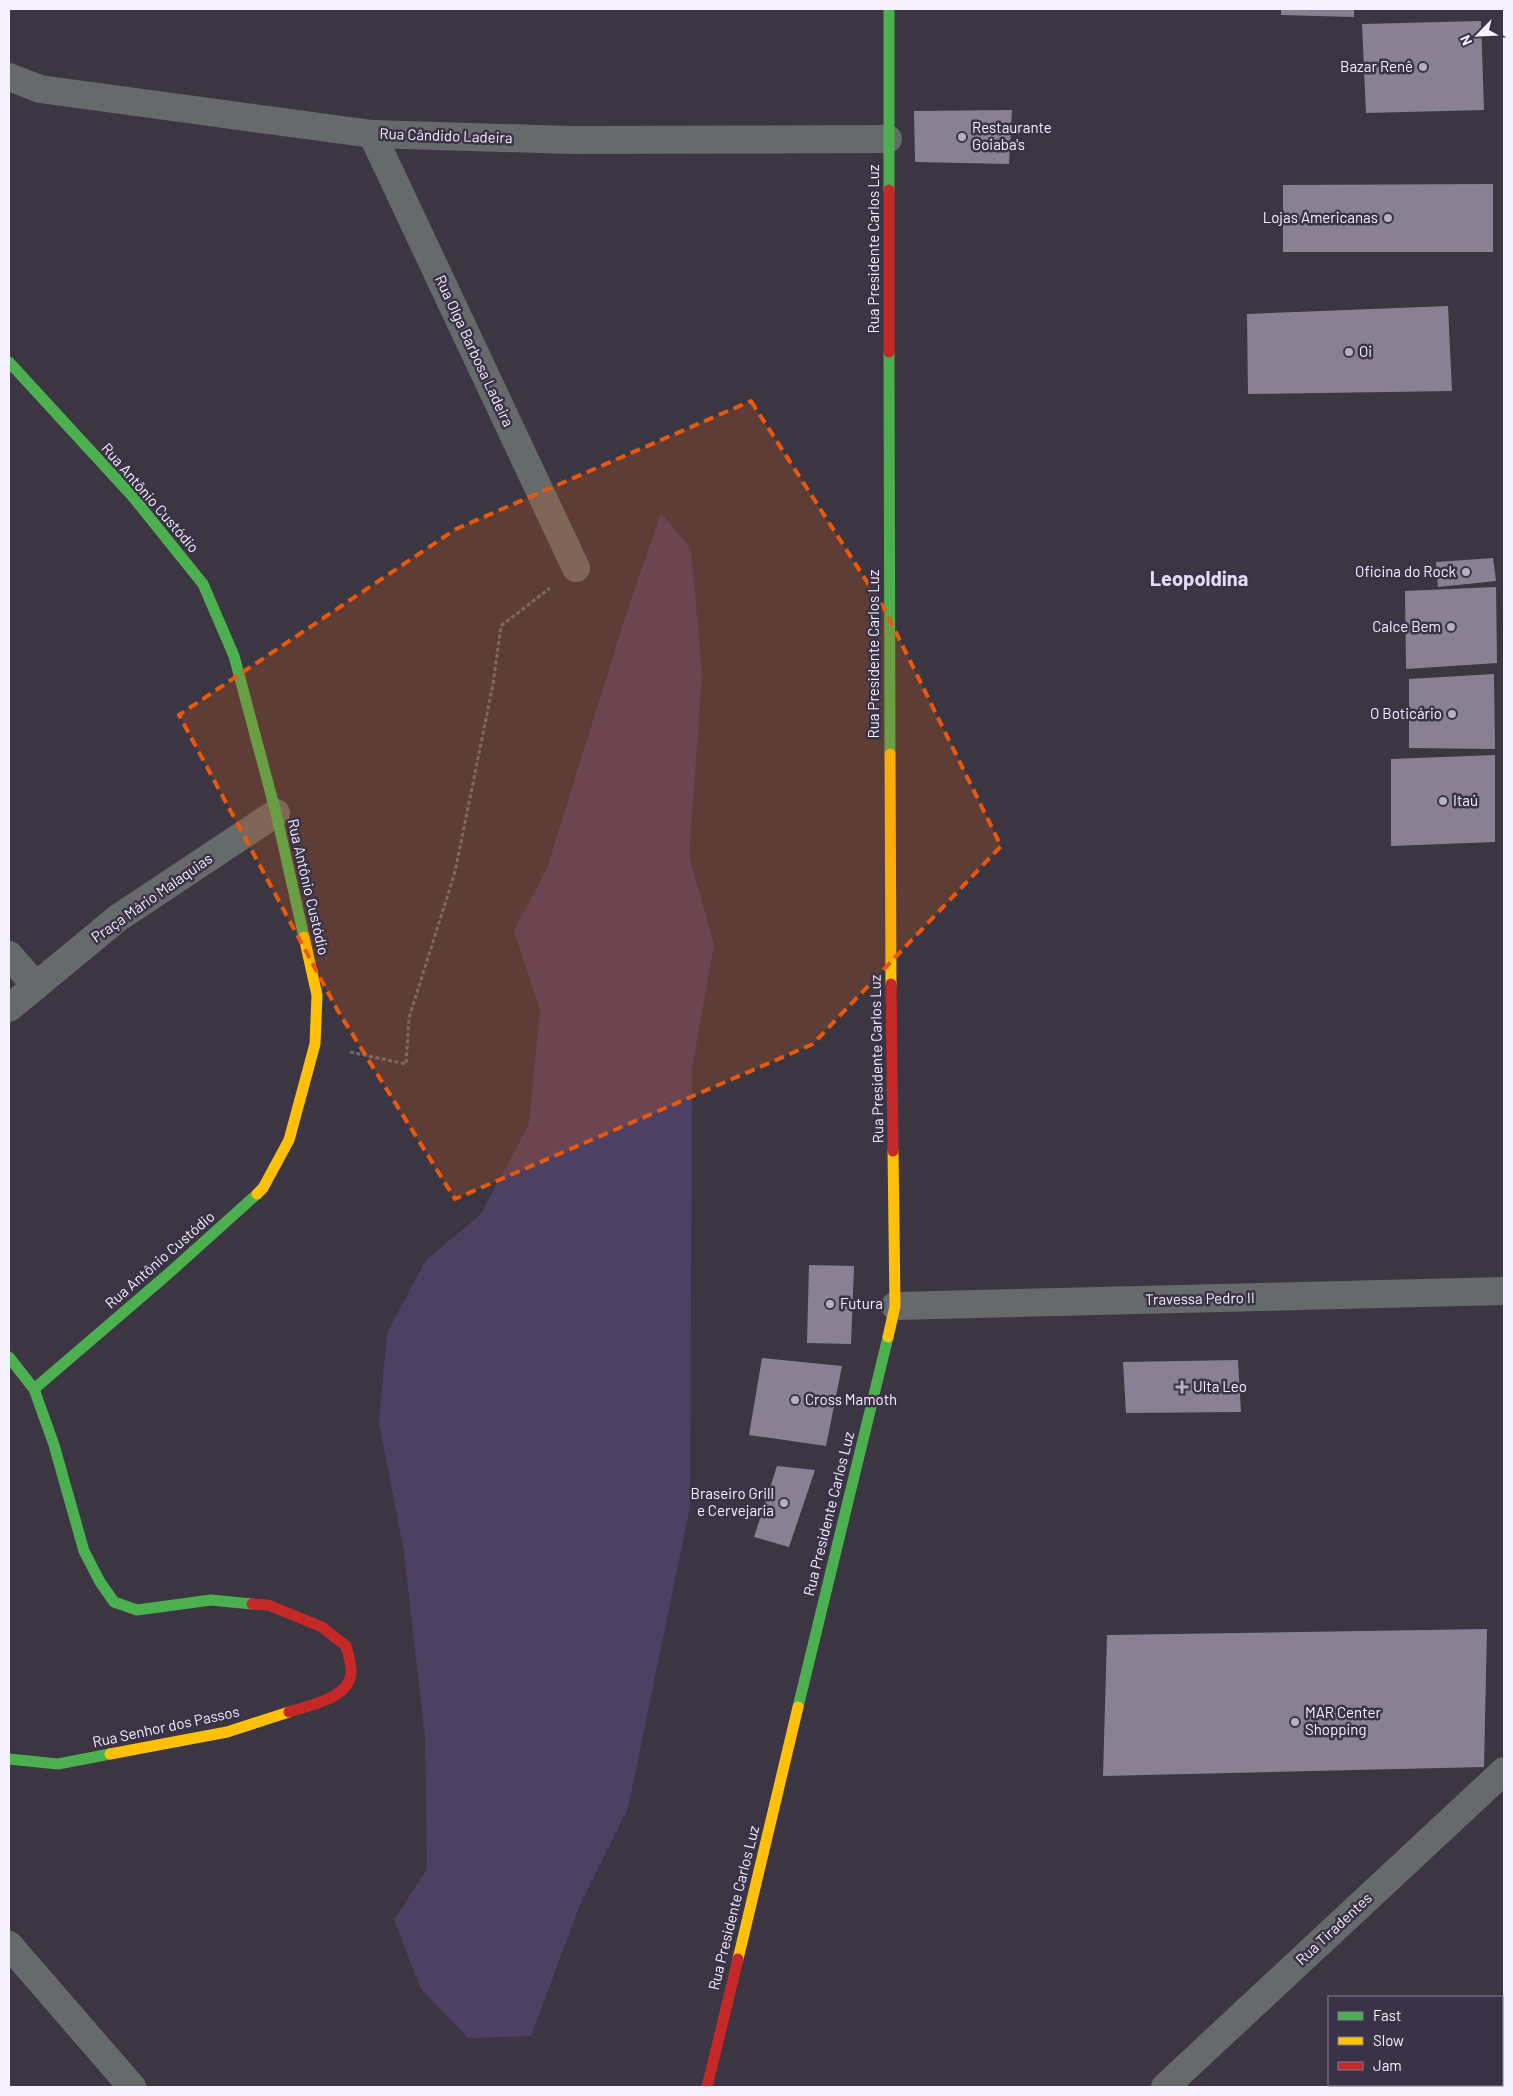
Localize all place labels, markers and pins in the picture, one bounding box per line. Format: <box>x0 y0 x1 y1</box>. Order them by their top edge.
place label: Bazar Renê <box>1340 57 1413 75</box>
marker: Bazar Renê <box>1417 61 1429 73</box>
place label: Restaurante Goiaba's <box>972 118 1052 153</box>
marker: Restaurante Goiaba's <box>956 131 968 143</box>
place label: Lojas Americanas <box>1263 208 1378 226</box>
marker: Lojas Americanas <box>1382 212 1394 224</box>
place label: Oi <box>1359 342 1372 360</box>
marker: Oi <box>1343 346 1355 358</box>
place label: Oficina do Rock <box>1355 562 1456 580</box>
marker: Oficina do Rock <box>1460 566 1472 578</box>
place label: Calce Bem <box>1372 617 1441 635</box>
marker: Calce Bem <box>1445 621 1457 633</box>
place label: O Boticário <box>1370 704 1442 722</box>
marker: O Boticário <box>1446 708 1458 720</box>
place label: Itaú <box>1453 791 1478 809</box>
marker: Itaú <box>1437 795 1449 807</box>
place label: Futura <box>840 1294 883 1312</box>
marker: Futura <box>824 1298 836 1310</box>
place label: Ulta Leo <box>1193 1377 1247 1395</box>
marker: Ulta Leo <box>1175 1380 1189 1394</box>
place label: Cross Mamoth <box>805 1390 897 1408</box>
marker: Cross Mamoth <box>789 1394 801 1406</box>
place label: Braseiro Grill e Cervejaria <box>691 1484 774 1519</box>
marker: Braseiro Grill e Cervejaria <box>778 1497 790 1509</box>
place label: MAR Center Shopping <box>1305 1703 1381 1738</box>
marker: MAR Center Shopping <box>1289 1716 1301 1728</box>

